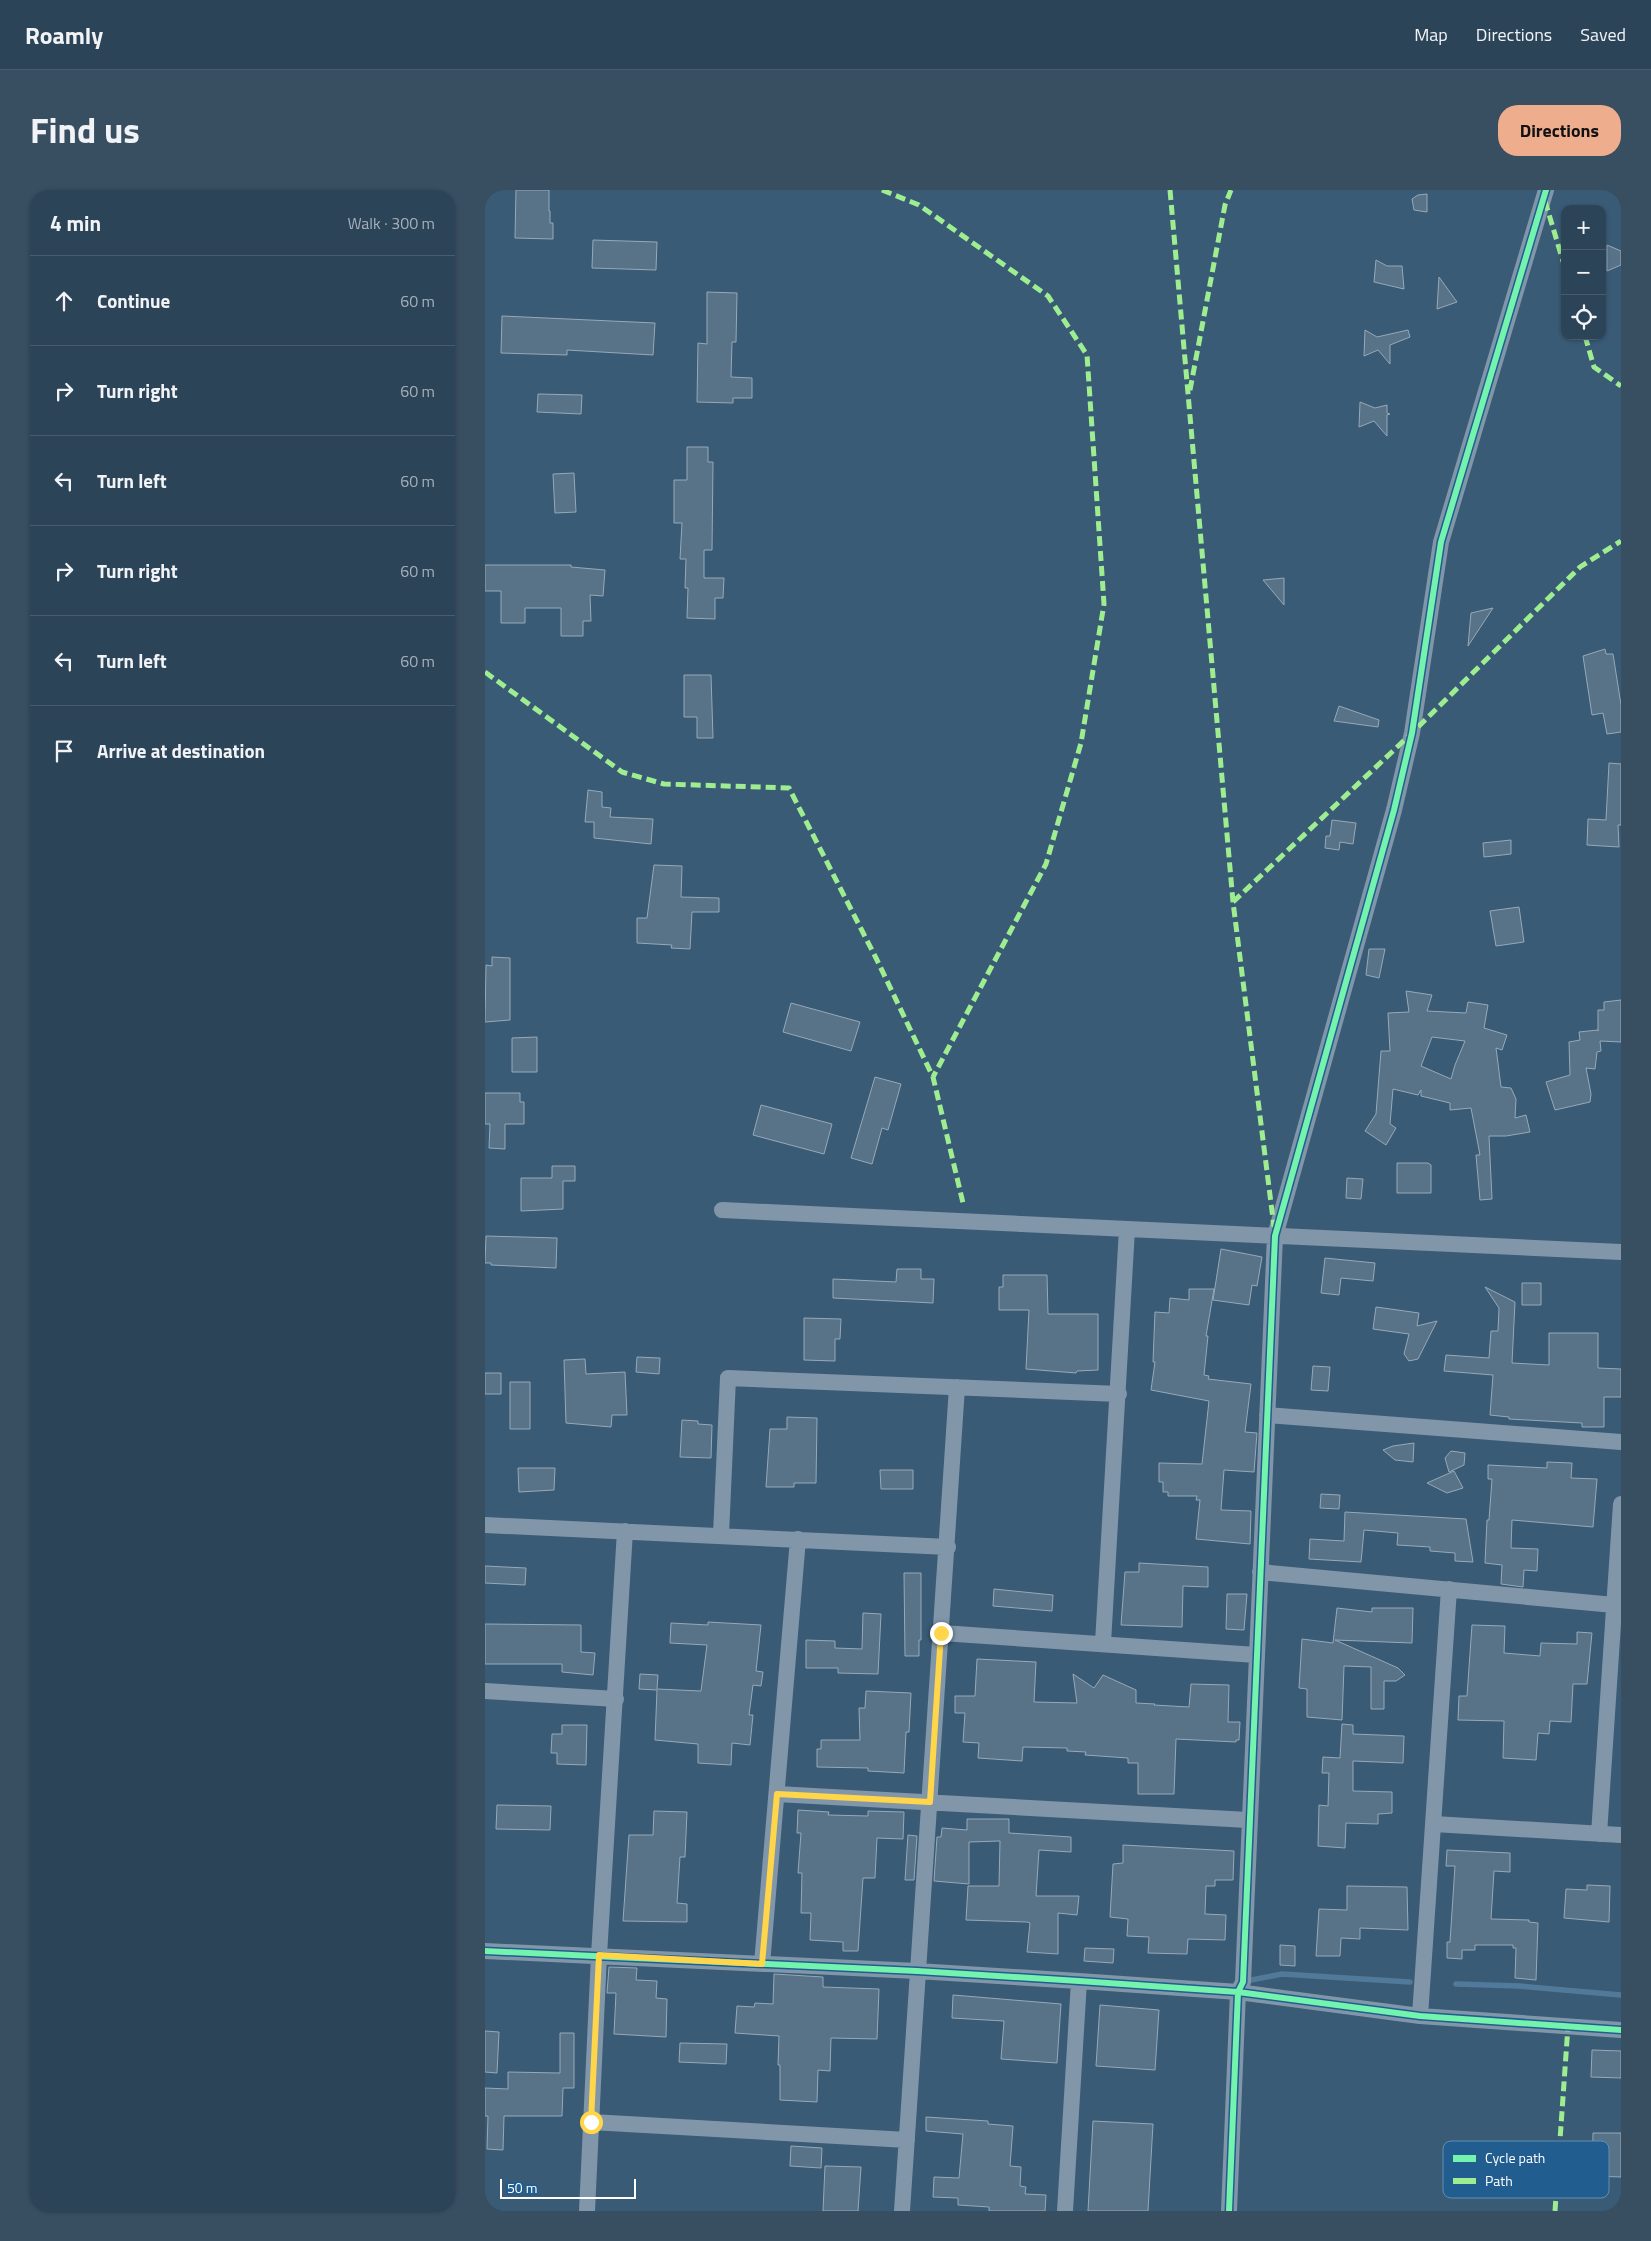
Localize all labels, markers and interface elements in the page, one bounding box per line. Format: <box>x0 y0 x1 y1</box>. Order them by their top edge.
text: Roamly <box>25 17 103 53</box>
text: Map <box>1414 21 1448 48</box>
text: Directions <box>1476 21 1552 48</box>
text: Saved <box>1580 21 1626 48</box>
text: Find us <box>30 103 140 157</box>
button: Directions <box>1498 105 1621 156</box>
map controls <box>1561 205 1606 340</box>
button: + <box>1561 205 1606 250</box>
text: 4 min <box>50 207 101 239</box>
text: Walk · 300 m <box>347 211 435 235</box>
button: − <box>1561 250 1606 295</box>
text: Continue <box>97 286 170 315</box>
icon: ahead <box>50 287 78 315</box>
text: 60 m <box>400 289 435 313</box>
button: locate <box>1561 295 1606 340</box>
text: Turn right <box>97 376 178 405</box>
icon: right <box>50 377 78 405</box>
text: 60 m <box>400 379 435 403</box>
text: Turn left <box>97 466 167 495</box>
icon: left <box>50 467 78 495</box>
text: 60 m <box>400 469 435 493</box>
text: Turn right <box>97 556 178 585</box>
icon: right <box>50 557 78 585</box>
text: 60 m <box>400 559 435 583</box>
text: Turn left <box>97 646 167 675</box>
icon: left <box>50 647 78 675</box>
text: 60 m <box>400 649 435 673</box>
text: Arrive at destination <box>97 736 265 765</box>
icon: arrive <box>50 737 78 765</box>
route end <box>930 1622 953 1645</box>
route start <box>580 2111 603 2134</box>
legend <box>1443 2141 1609 2198</box>
text: Cycle path <box>1485 2147 1545 2168</box>
text: Path <box>1485 2170 1513 2191</box>
scale bar <box>500 2176 636 2199</box>
text: 50 m <box>507 2177 537 2198</box>

